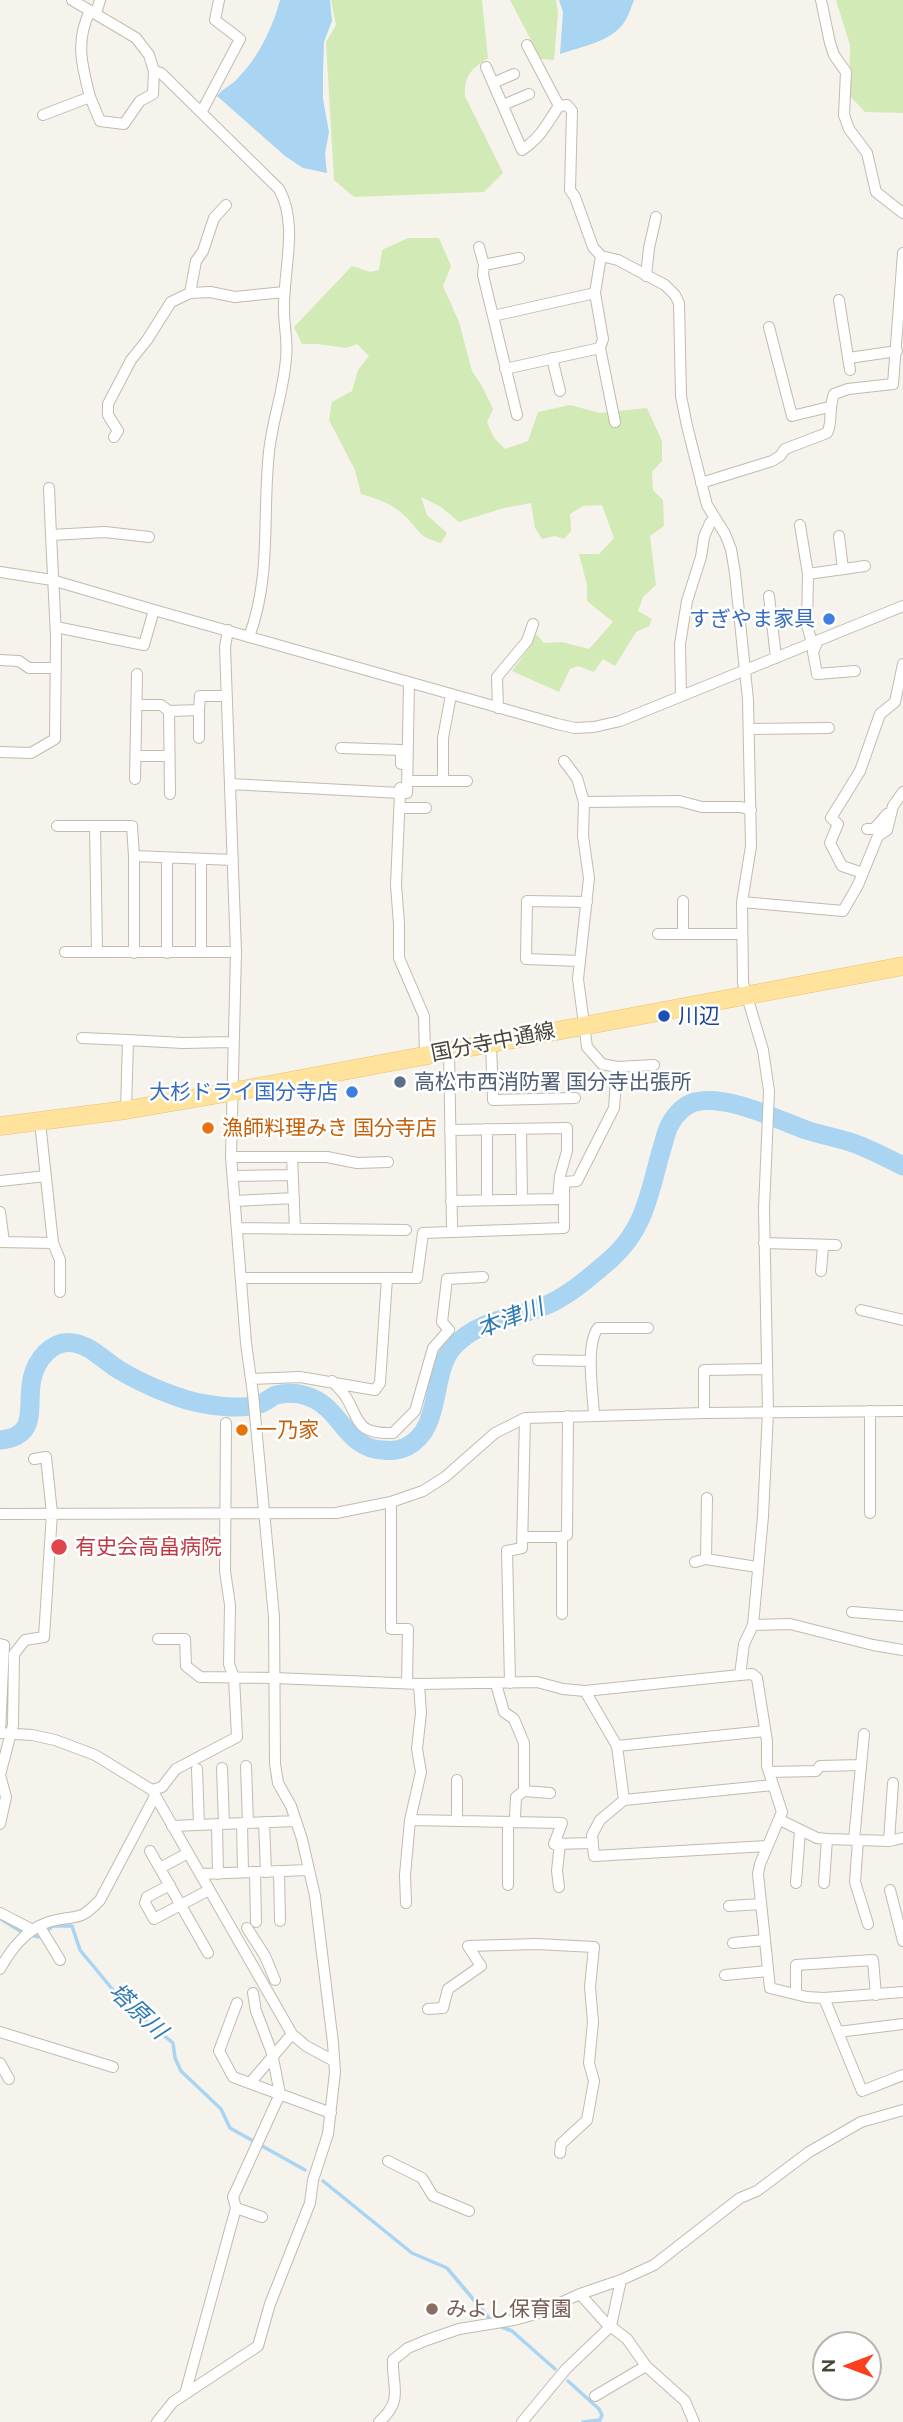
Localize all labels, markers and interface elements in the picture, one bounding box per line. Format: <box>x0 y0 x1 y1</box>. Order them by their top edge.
place label: すぎやま家具 <box>689 606 815 632</box>
marker: すぎやま家具 <box>821 611 837 627</box>
place label: 川辺 <box>678 1003 720 1029</box>
marker: 川辺 <box>656 1008 672 1024</box>
street label: 国分寺中通線 <box>429 1018 557 1066</box>
place label: 高松市西消防署 国分寺出張所 <box>414 1069 692 1095</box>
marker: 高松市西消防署 国分寺出張所 <box>392 1074 408 1090</box>
place label: 大杉ドライ国分寺店 <box>149 1079 338 1105</box>
marker: 大杉ドライ国分寺店 <box>344 1084 360 1100</box>
place label: 漁師料理みき 国分寺店 <box>222 1115 437 1141</box>
marker: 漁師料理みき 国分寺店 <box>200 1120 216 1136</box>
water label: 本津川 <box>473 1293 547 1343</box>
place label: 一乃家 <box>256 1417 319 1443</box>
marker: 一乃家 <box>234 1422 250 1438</box>
place label: 有史会高畠病院 <box>75 1534 222 1560</box>
marker: 有史会高畠病院 <box>49 1537 69 1557</box>
water label: 塔原川 <box>103 1977 173 2045</box>
place label: みよし保育園 <box>446 2296 572 2322</box>
marker: みよし保育園 <box>424 2301 440 2317</box>
north arrow <box>812 2331 882 2401</box>
text: N <box>817 2359 839 2373</box>

